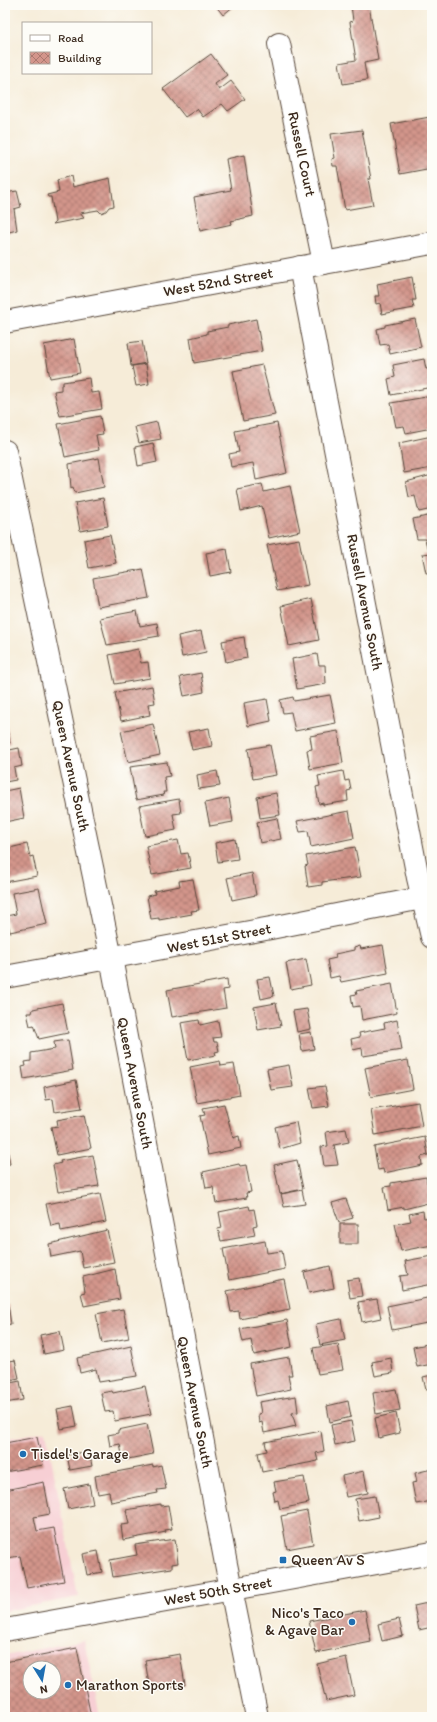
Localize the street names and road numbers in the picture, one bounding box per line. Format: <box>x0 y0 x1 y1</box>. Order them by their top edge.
street label: Russell Court <box>284 110 320 199</box>
street label: West 52nd Street <box>162 263 275 300</box>
street label: Russell Avenue South <box>343 532 387 672</box>
street label: Queen Avenue South <box>48 699 94 834</box>
street label: West 51st Street <box>165 919 273 957</box>
street label: Queen Avenue South <box>113 1016 157 1151</box>
street label: Queen Avenue South <box>173 1335 217 1470</box>
street label: West 50th Street <box>163 1573 274 1609</box>

